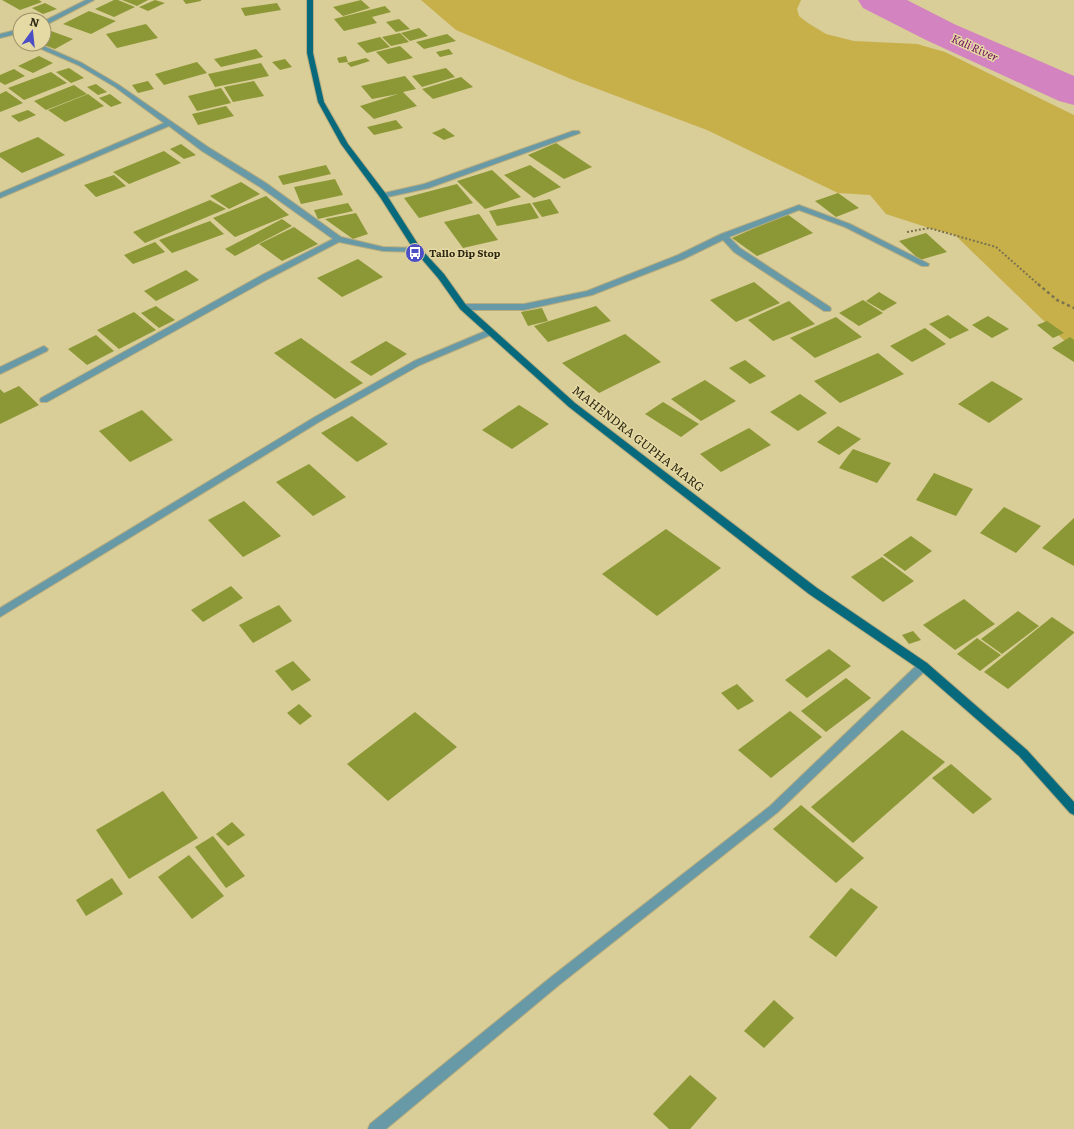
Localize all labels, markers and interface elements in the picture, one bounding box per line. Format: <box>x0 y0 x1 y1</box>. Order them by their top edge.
north arrow <box>12 12 52 52</box>
text: N <box>28 12 41 30</box>
water label: Kali River <box>950 30 1001 64</box>
bus stop icon: Tallo Dip Stop <box>404 242 426 264</box>
place label: Tallo Dip Stop <box>429 245 501 260</box>
street label: MAHENDRA GUPHA MARG <box>569 381 708 496</box>

